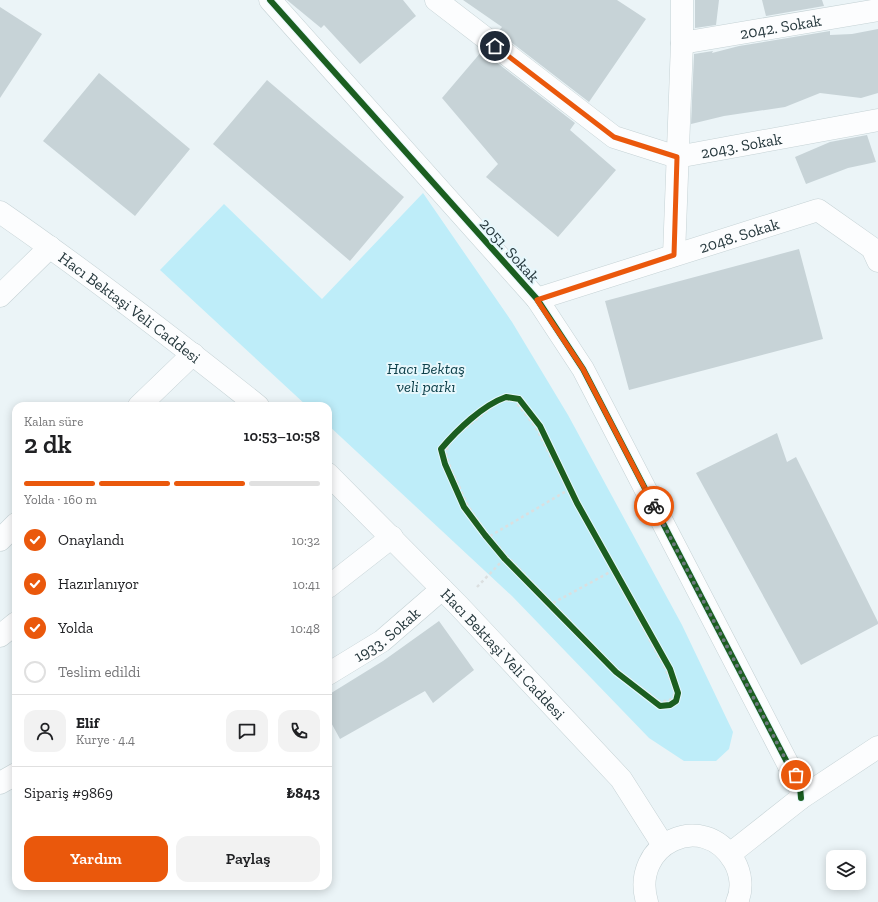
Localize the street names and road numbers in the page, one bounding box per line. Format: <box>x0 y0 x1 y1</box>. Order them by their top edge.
street label: 2042. Sokak <box>738 11 824 43</box>
street label: 2043. Sokak <box>699 129 784 162</box>
street label: 2051. Sokak <box>476 214 544 287</box>
street label: 2048. Sokak <box>697 214 782 257</box>
street label: Hacı Bektaşi Veli Caddesi <box>55 248 205 367</box>
street label: Hacı Bektaşi Veli Caddesi <box>437 584 569 724</box>
street label: 1933. Sokak <box>350 603 425 666</box>

